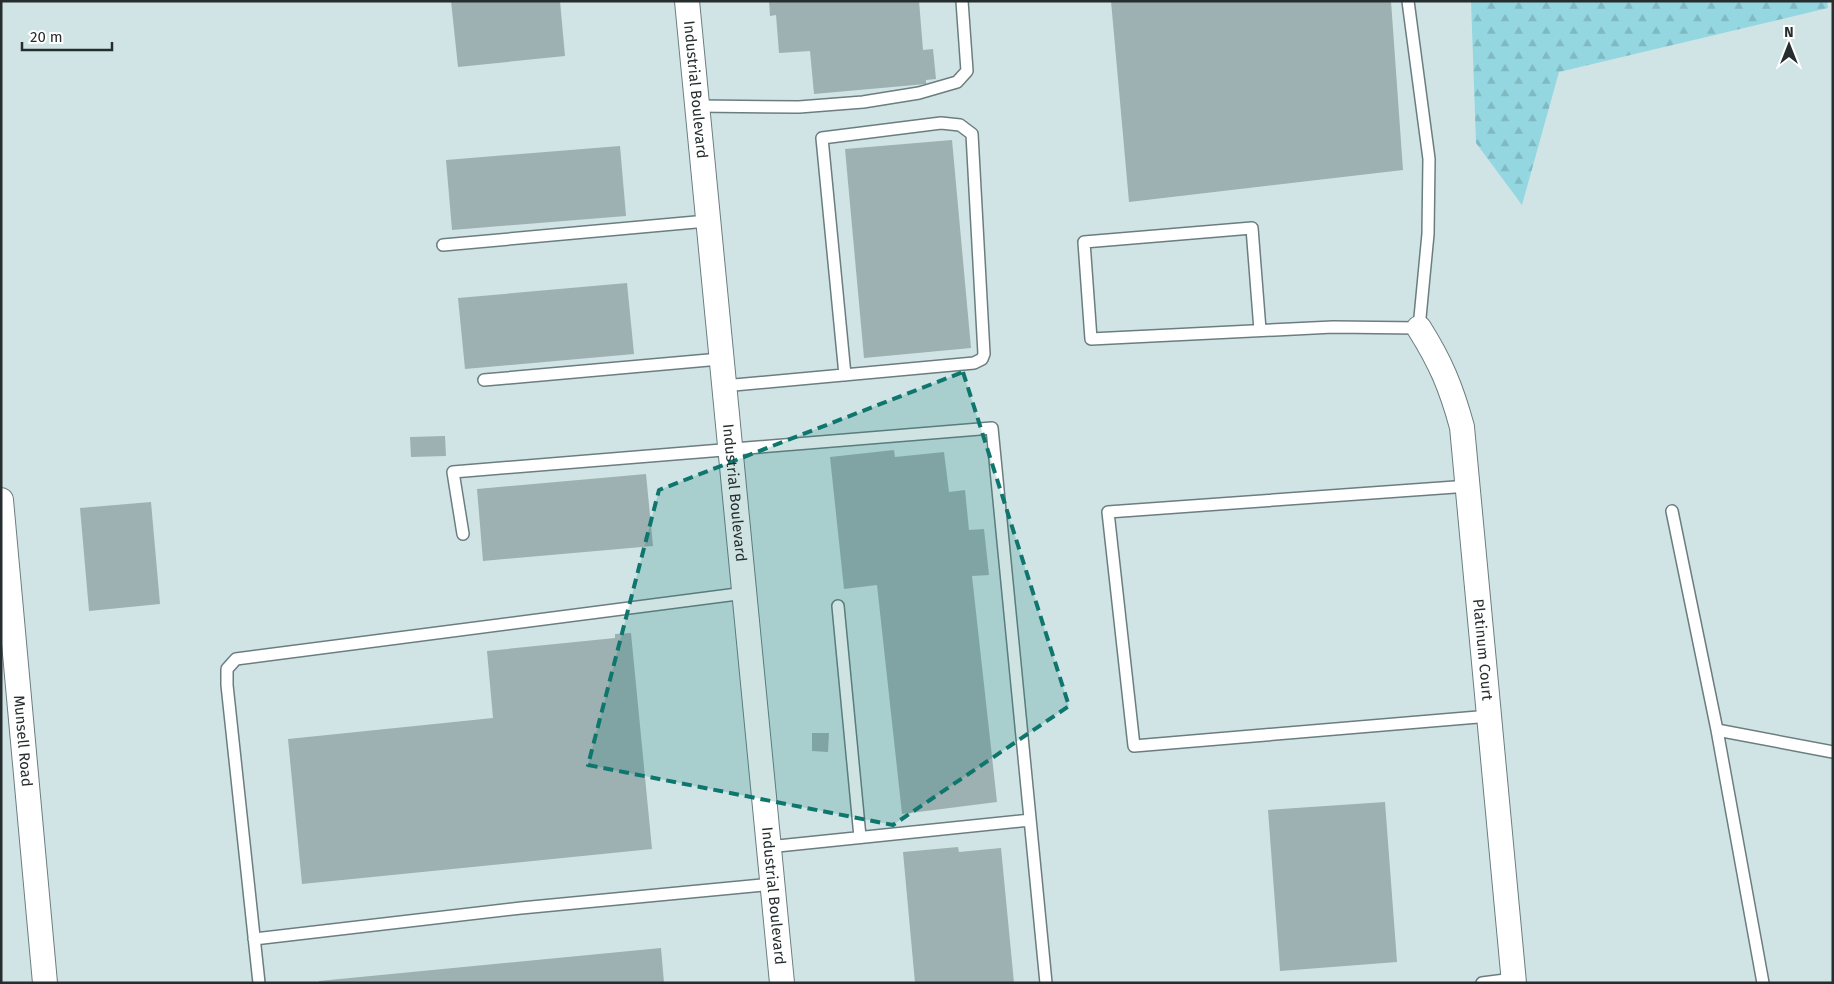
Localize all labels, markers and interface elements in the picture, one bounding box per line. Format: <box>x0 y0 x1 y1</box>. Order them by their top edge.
scale bar <box>22 20 112 52</box>
street label: Industrial Boulevard <box>680 20 711 159</box>
north arrow <box>1764 20 1814 70</box>
text: N <box>1784 24 1794 41</box>
text: 20 m <box>30 28 63 46</box>
street label: Industrial Boulevard <box>719 423 750 563</box>
street label: Platinum Court <box>1469 598 1497 702</box>
street label: Munsell Road <box>10 694 36 788</box>
street label: Industrial Boulevard <box>758 826 789 966</box>

